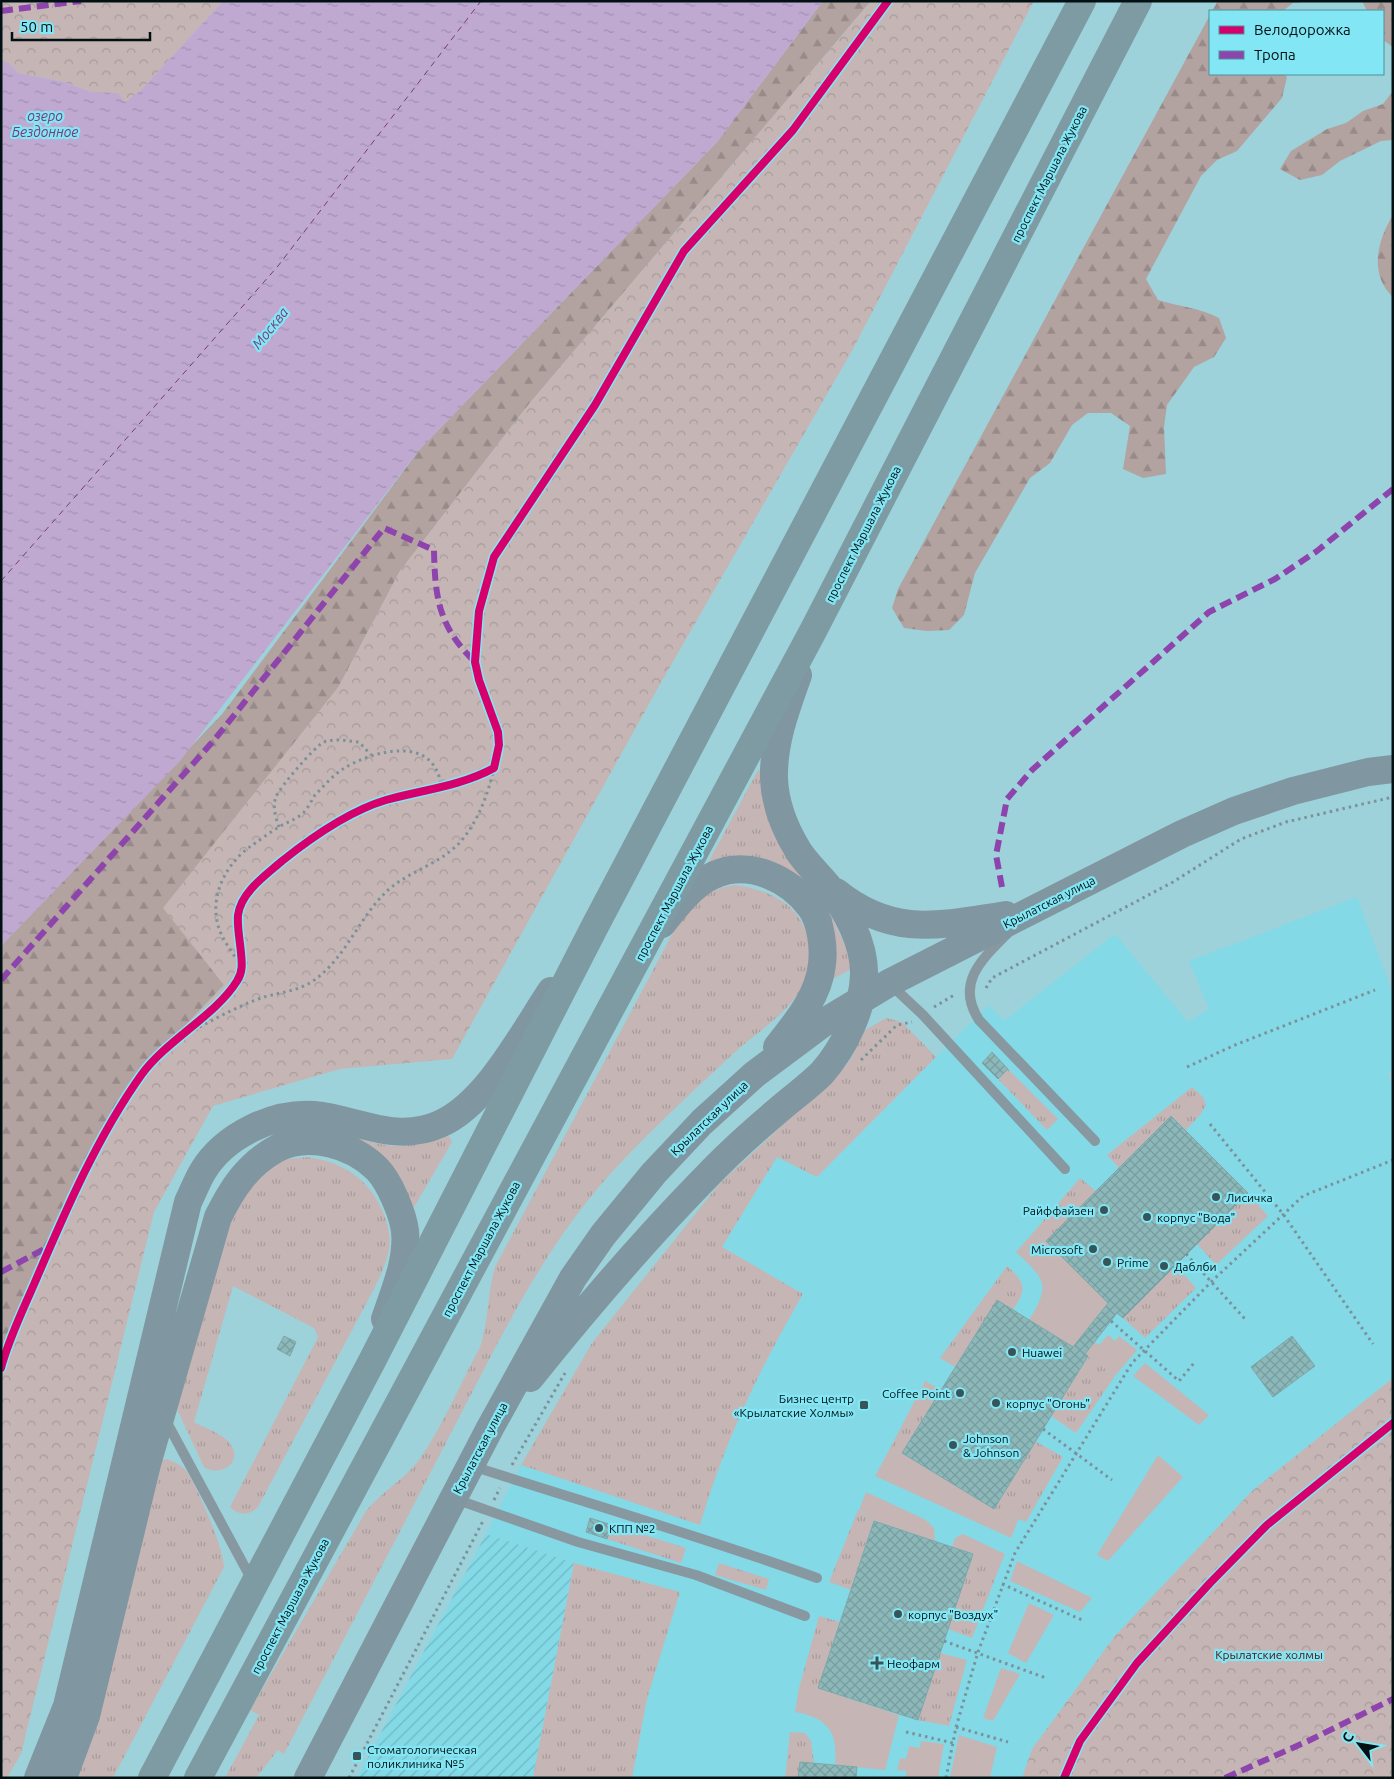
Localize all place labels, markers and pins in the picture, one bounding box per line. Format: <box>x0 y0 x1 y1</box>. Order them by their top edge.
marker: Лисичка <box>1210 1191 1222 1203</box>
place label: Лисичка <box>1226 1191 1273 1204</box>
place label: Райффайзен <box>1023 1204 1094 1217</box>
marker: Райффайзен <box>1098 1204 1110 1216</box>
marker: корпус "Вода" <box>1141 1211 1153 1223</box>
place label: корпус "Вода" <box>1157 1211 1235 1224</box>
place label: Microsoft <box>1031 1243 1083 1256</box>
marker: Microsoft <box>1087 1243 1099 1255</box>
marker: Prime <box>1101 1256 1113 1268</box>
place label: Prime <box>1117 1256 1149 1269</box>
marker: Даблби <box>1158 1260 1170 1272</box>
place label: Даблби <box>1174 1260 1217 1273</box>
marker: Huawei <box>1006 1346 1018 1358</box>
place label: Huawei <box>1022 1346 1062 1359</box>
place label: Coffee Point <box>882 1387 950 1400</box>
marker: Coffee Point <box>954 1387 966 1399</box>
place label: Бизнес центр «Крылатские Холмы» <box>734 1392 854 1419</box>
marker: корпус "Огонь" <box>990 1397 1002 1409</box>
place label: корпус "Огонь" <box>1006 1397 1090 1410</box>
marker: Бизнес центр «Крылатские Холмы» <box>858 1399 870 1411</box>
place label: Johnson & Johnson <box>963 1432 1019 1459</box>
marker: Johnson & Johnson <box>947 1439 959 1451</box>
marker: КПП №2 <box>593 1522 605 1534</box>
place label: КПП №2 <box>609 1522 656 1535</box>
marker: корпус "Воздух" <box>892 1608 904 1620</box>
place label: корпус "Воздух" <box>908 1608 998 1621</box>
marker: Неофарм <box>871 1657 883 1669</box>
place label: Неофарм <box>887 1657 940 1670</box>
place label: Стоматологическая поликлиника №5 <box>367 1743 477 1770</box>
marker: Стоматологическая поликлиника №5 <box>351 1750 363 1762</box>

